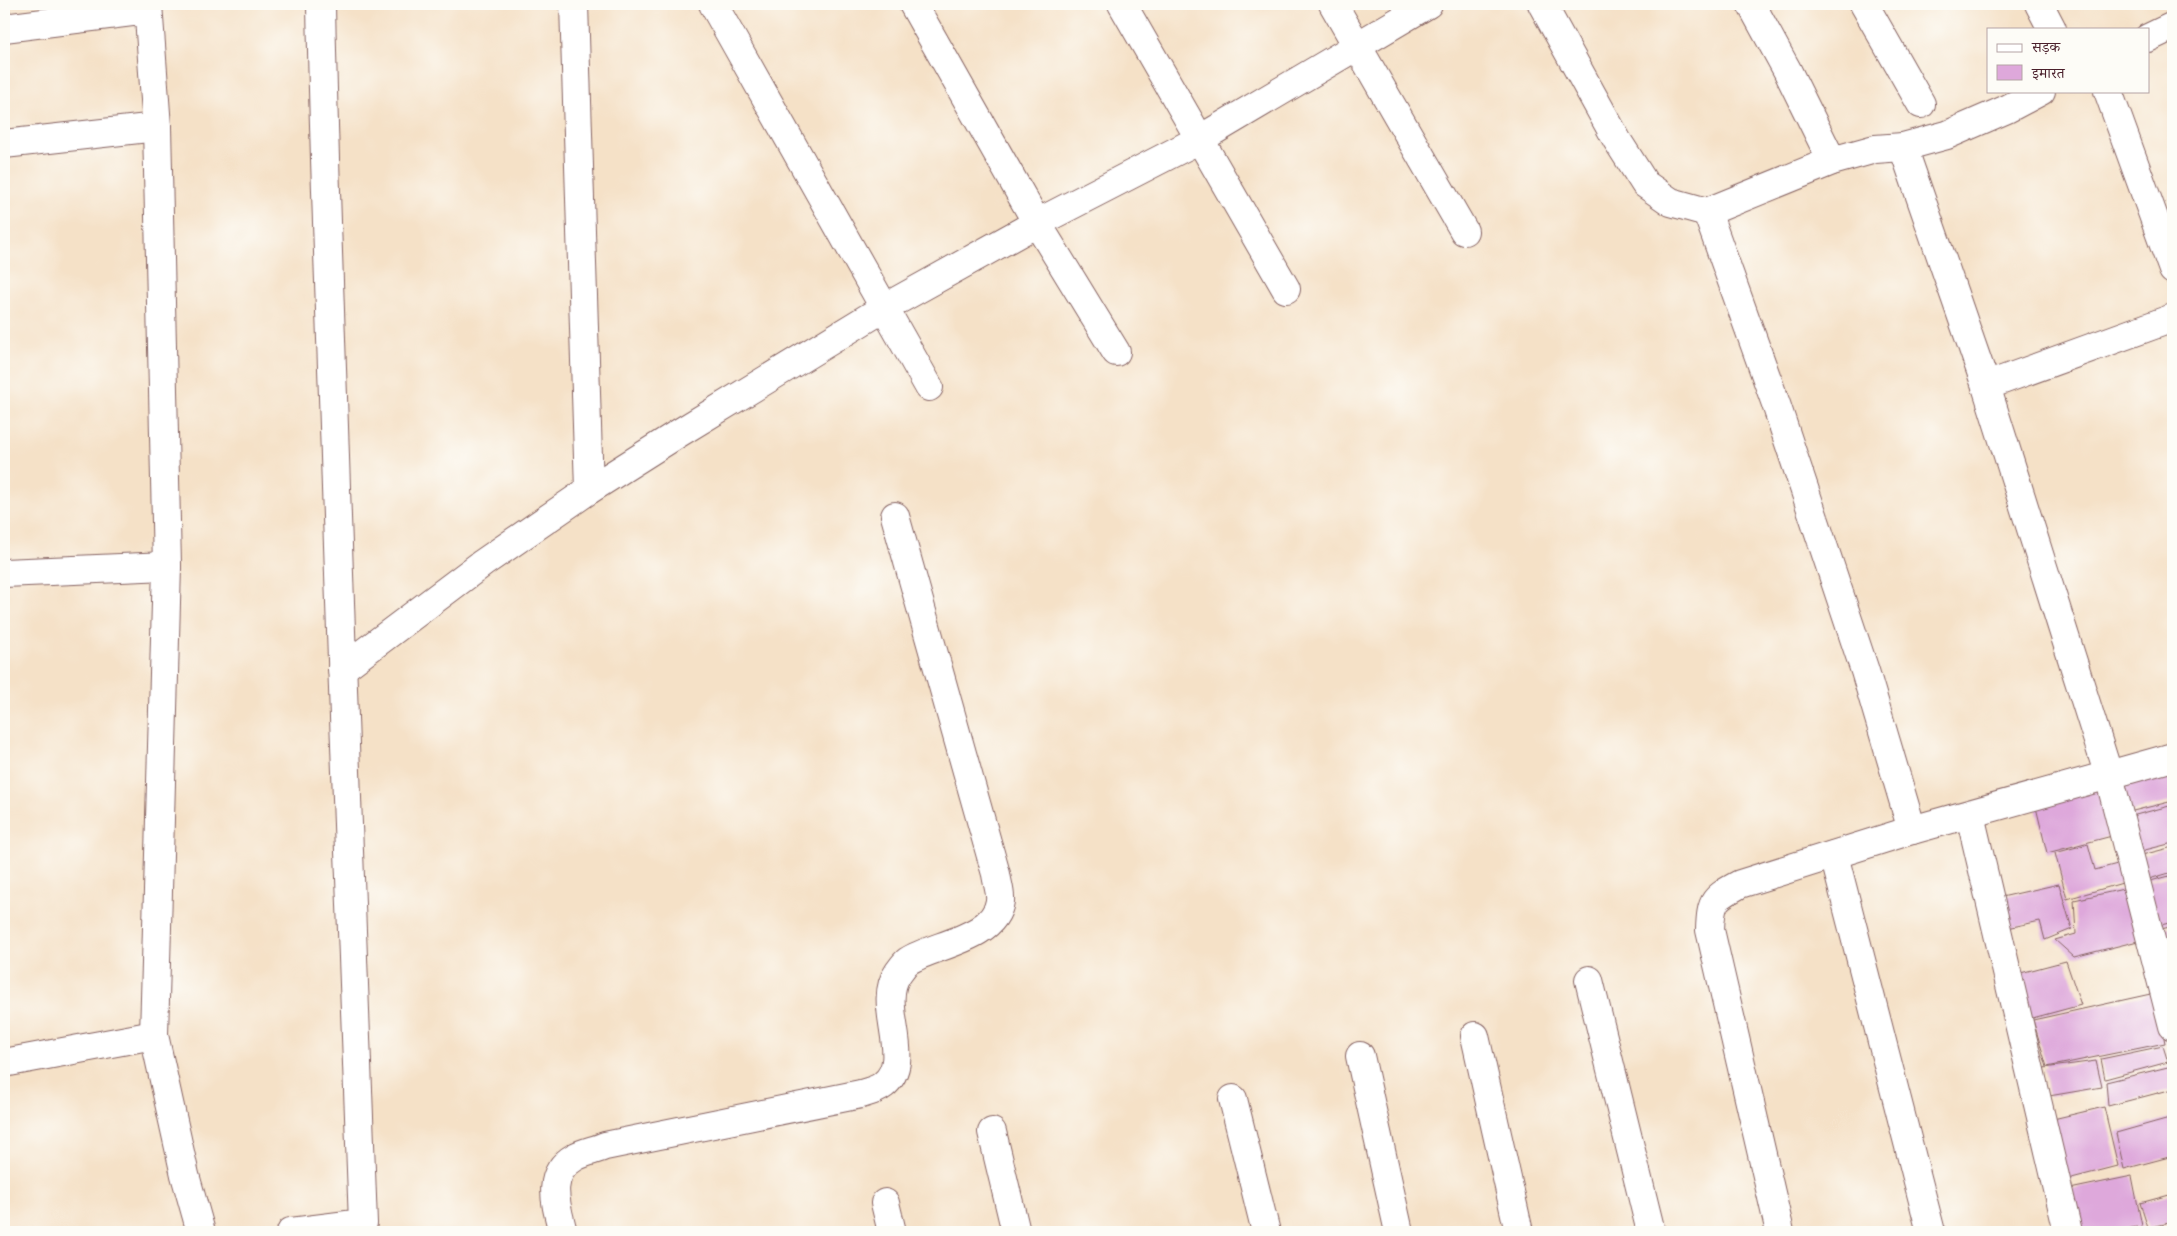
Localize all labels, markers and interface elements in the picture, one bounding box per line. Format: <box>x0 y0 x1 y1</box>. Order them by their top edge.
legend <box>1987 28 2150 92</box>
text: सड़क <box>2031 37 2061 57</box>
text: इमारत <box>2031 63 2066 83</box>

